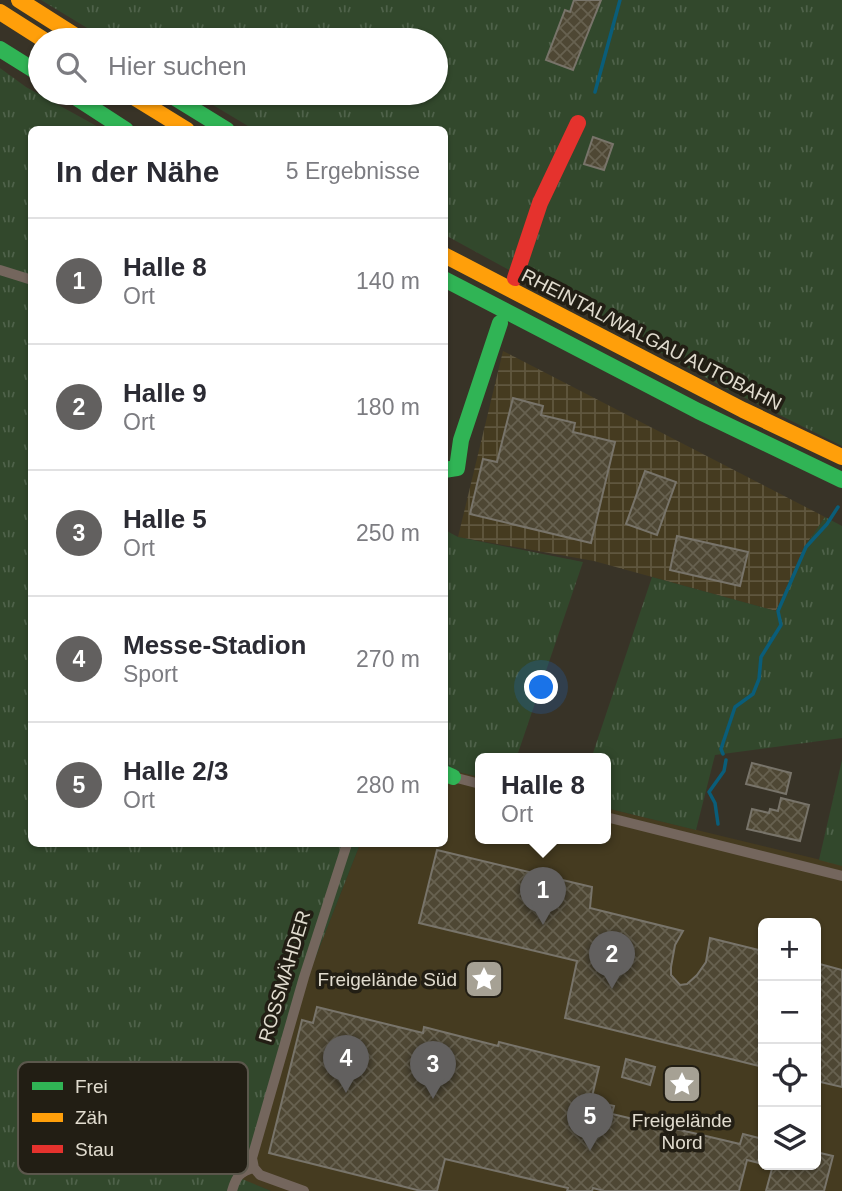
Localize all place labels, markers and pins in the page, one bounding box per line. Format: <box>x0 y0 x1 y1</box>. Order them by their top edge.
pin: 1 <box>520 867 566 925</box>
pin: 2 <box>589 931 635 989</box>
place icon: Freigelände Süd <box>463 958 505 1000</box>
place label: Freigelände Süd <box>318 969 457 990</box>
pin: 4 <box>323 1035 369 1093</box>
pin: 3 <box>410 1041 456 1099</box>
place icon: Freigelände Nord <box>661 1063 703 1105</box>
pin: 5 <box>567 1093 613 1151</box>
place label: Freigelände Nord <box>632 1110 732 1153</box>

